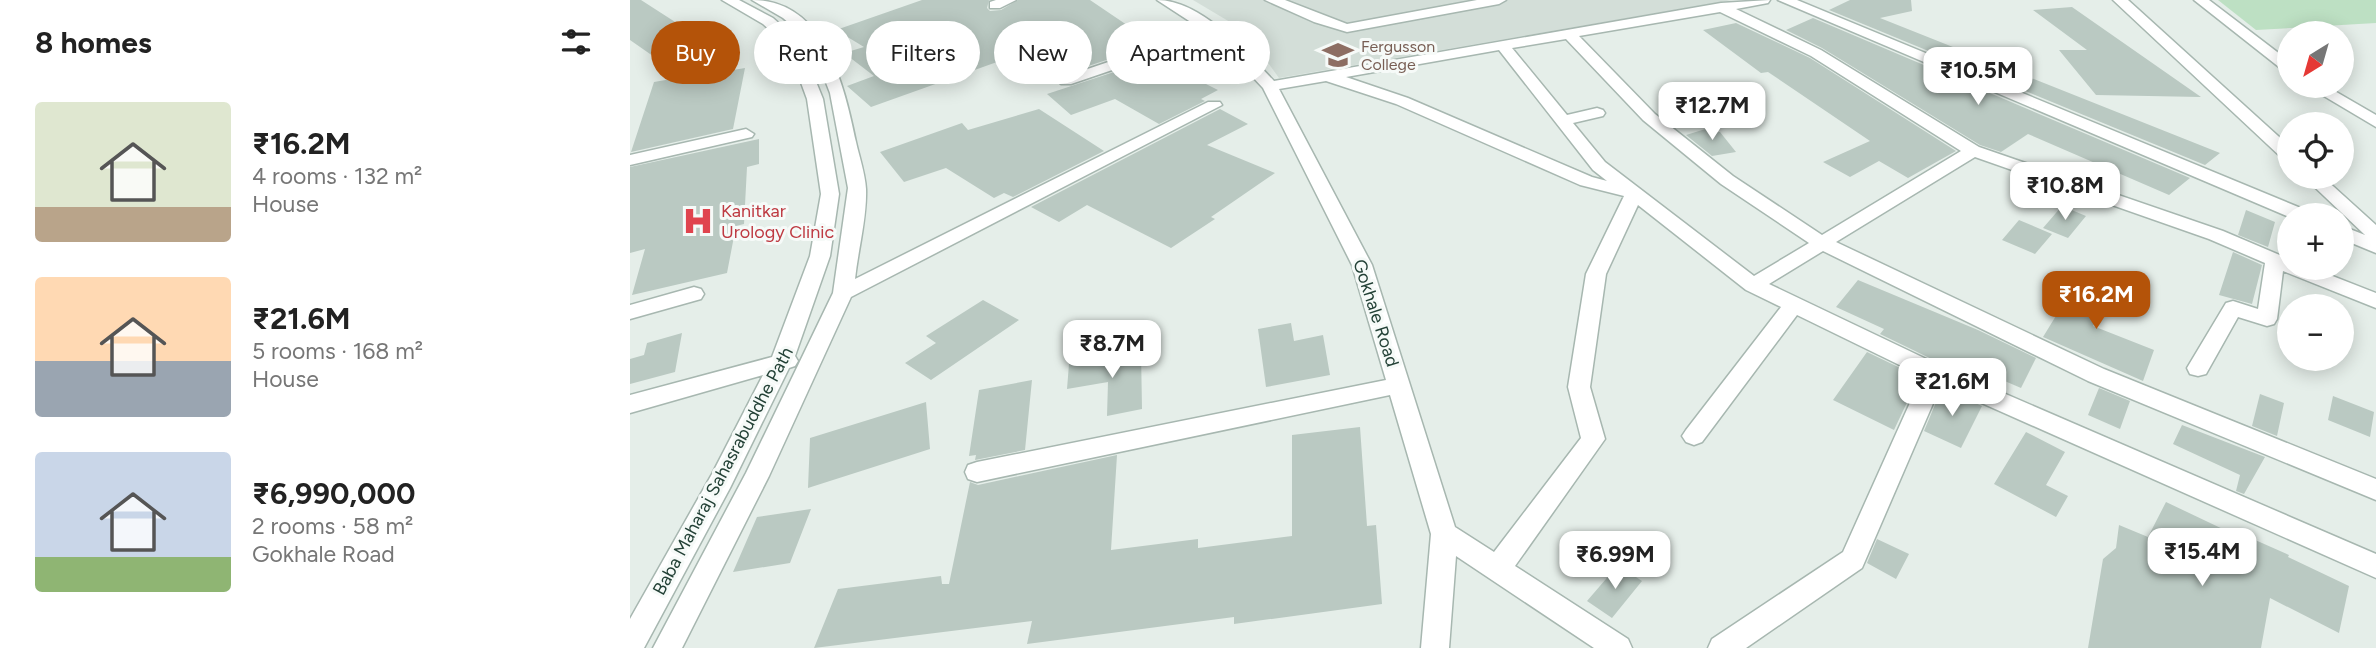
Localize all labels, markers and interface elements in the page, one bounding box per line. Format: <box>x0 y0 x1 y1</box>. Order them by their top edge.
chip: Buy <box>651 21 740 84</box>
chip: Rent <box>754 21 852 84</box>
chip: Filters <box>866 21 980 84</box>
chip: New <box>994 21 1092 84</box>
chip: Apartment <box>1106 21 1270 84</box>
north arrow <box>2277 21 2354 98</box>
map controls <box>2277 21 2354 371</box>
icon: filters <box>557 23 595 61</box>
text: 8 homes <box>35 24 152 61</box>
place label: Fergusson College <box>1361 37 1435 74</box>
school or university icon: Fergusson College <box>1321 38 1355 72</box>
pin: ₹10.5M <box>1921 48 2035 107</box>
text: ₹10.5M <box>1939 56 2017 84</box>
pin: ₹12.7M <box>1655 82 1769 142</box>
text: ₹12.7M <box>1674 91 1750 119</box>
button: locate <box>2277 112 2354 189</box>
text: ₹16.2M <box>252 125 351 162</box>
icon: home <box>91 130 175 214</box>
text: 4 rooms · 132 m² <box>252 162 422 190</box>
pin: ₹10.8M <box>2008 162 2122 222</box>
text: ₹10.8M <box>2026 171 2104 199</box>
text: House <box>252 190 319 218</box>
place label: Kanitkar Urology Clinic <box>721 200 834 243</box>
button: + <box>2277 203 2354 280</box>
hospital icon: Kanitkar Urology Clinic <box>681 204 715 238</box>
street label: Gokhale Road <box>1348 256 1404 370</box>
pin: ₹16.2M <box>2039 272 2153 331</box>
text: ₹16.2M <box>2058 280 2134 308</box>
button: − <box>2277 294 2354 371</box>
text: ₹21.6M <box>252 300 351 337</box>
icon: home <box>91 305 175 389</box>
pin: ₹8.7M <box>1063 320 1161 380</box>
text: ₹8.7M <box>1079 329 1145 357</box>
text: 5 rooms · 168 m² <box>252 337 423 365</box>
street label: Baba Maharaj Sahasrabuddhe Path <box>648 343 798 599</box>
pin: ₹21.6M <box>1895 358 2009 418</box>
text: House <box>252 365 319 393</box>
text: ₹21.6M <box>1914 367 1990 395</box>
text: ₹6,990,000 <box>252 475 415 512</box>
icon: home <box>91 480 175 564</box>
text: 2 rooms · 58 m² <box>252 512 413 540</box>
pin: ₹15.4M <box>2145 528 2259 588</box>
pin: ₹6.99M <box>1558 532 1672 591</box>
text: ₹15.4M <box>2164 537 2240 565</box>
text: Gokhale Road <box>252 540 395 568</box>
text: ₹6.99M <box>1575 540 1655 568</box>

